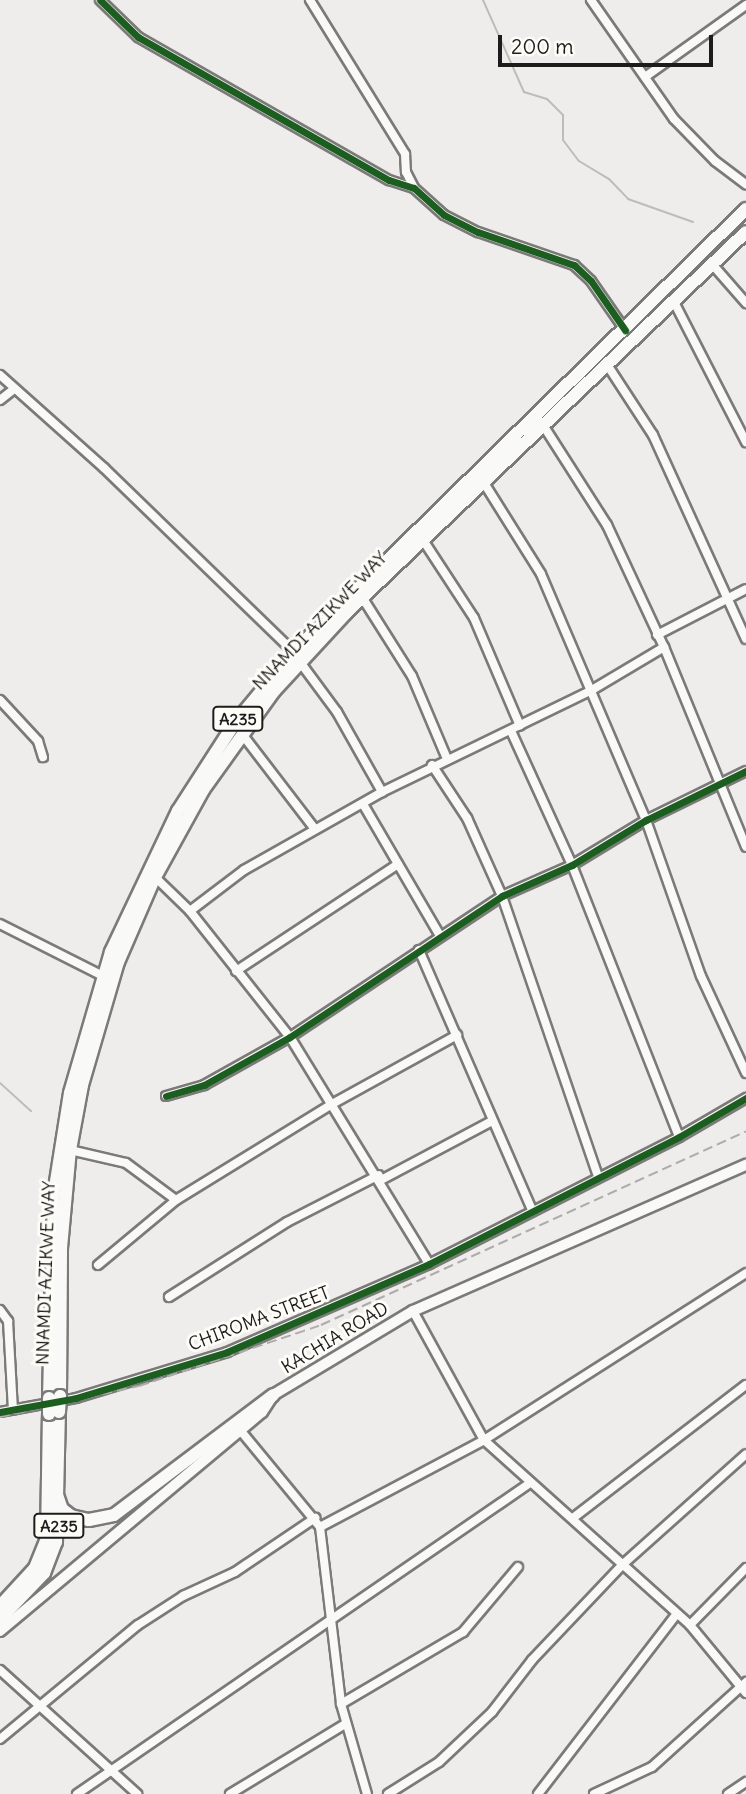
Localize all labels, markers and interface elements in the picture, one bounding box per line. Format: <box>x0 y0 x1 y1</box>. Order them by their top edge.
scale bar <box>501 21 716 65</box>
text: 200 m <box>511 33 574 60</box>
street label: NNAMDI AZIKWE WAY <box>248 547 392 695</box>
road number: A235 <box>212 706 264 732</box>
street label: NNAMDI AZIKWE WAY <box>32 1181 60 1365</box>
street label: CHIROMA STREET <box>185 1282 333 1356</box>
street label: KACHIA ROAD <box>278 1298 392 1378</box>
road number: A235 <box>33 1514 85 1538</box>

